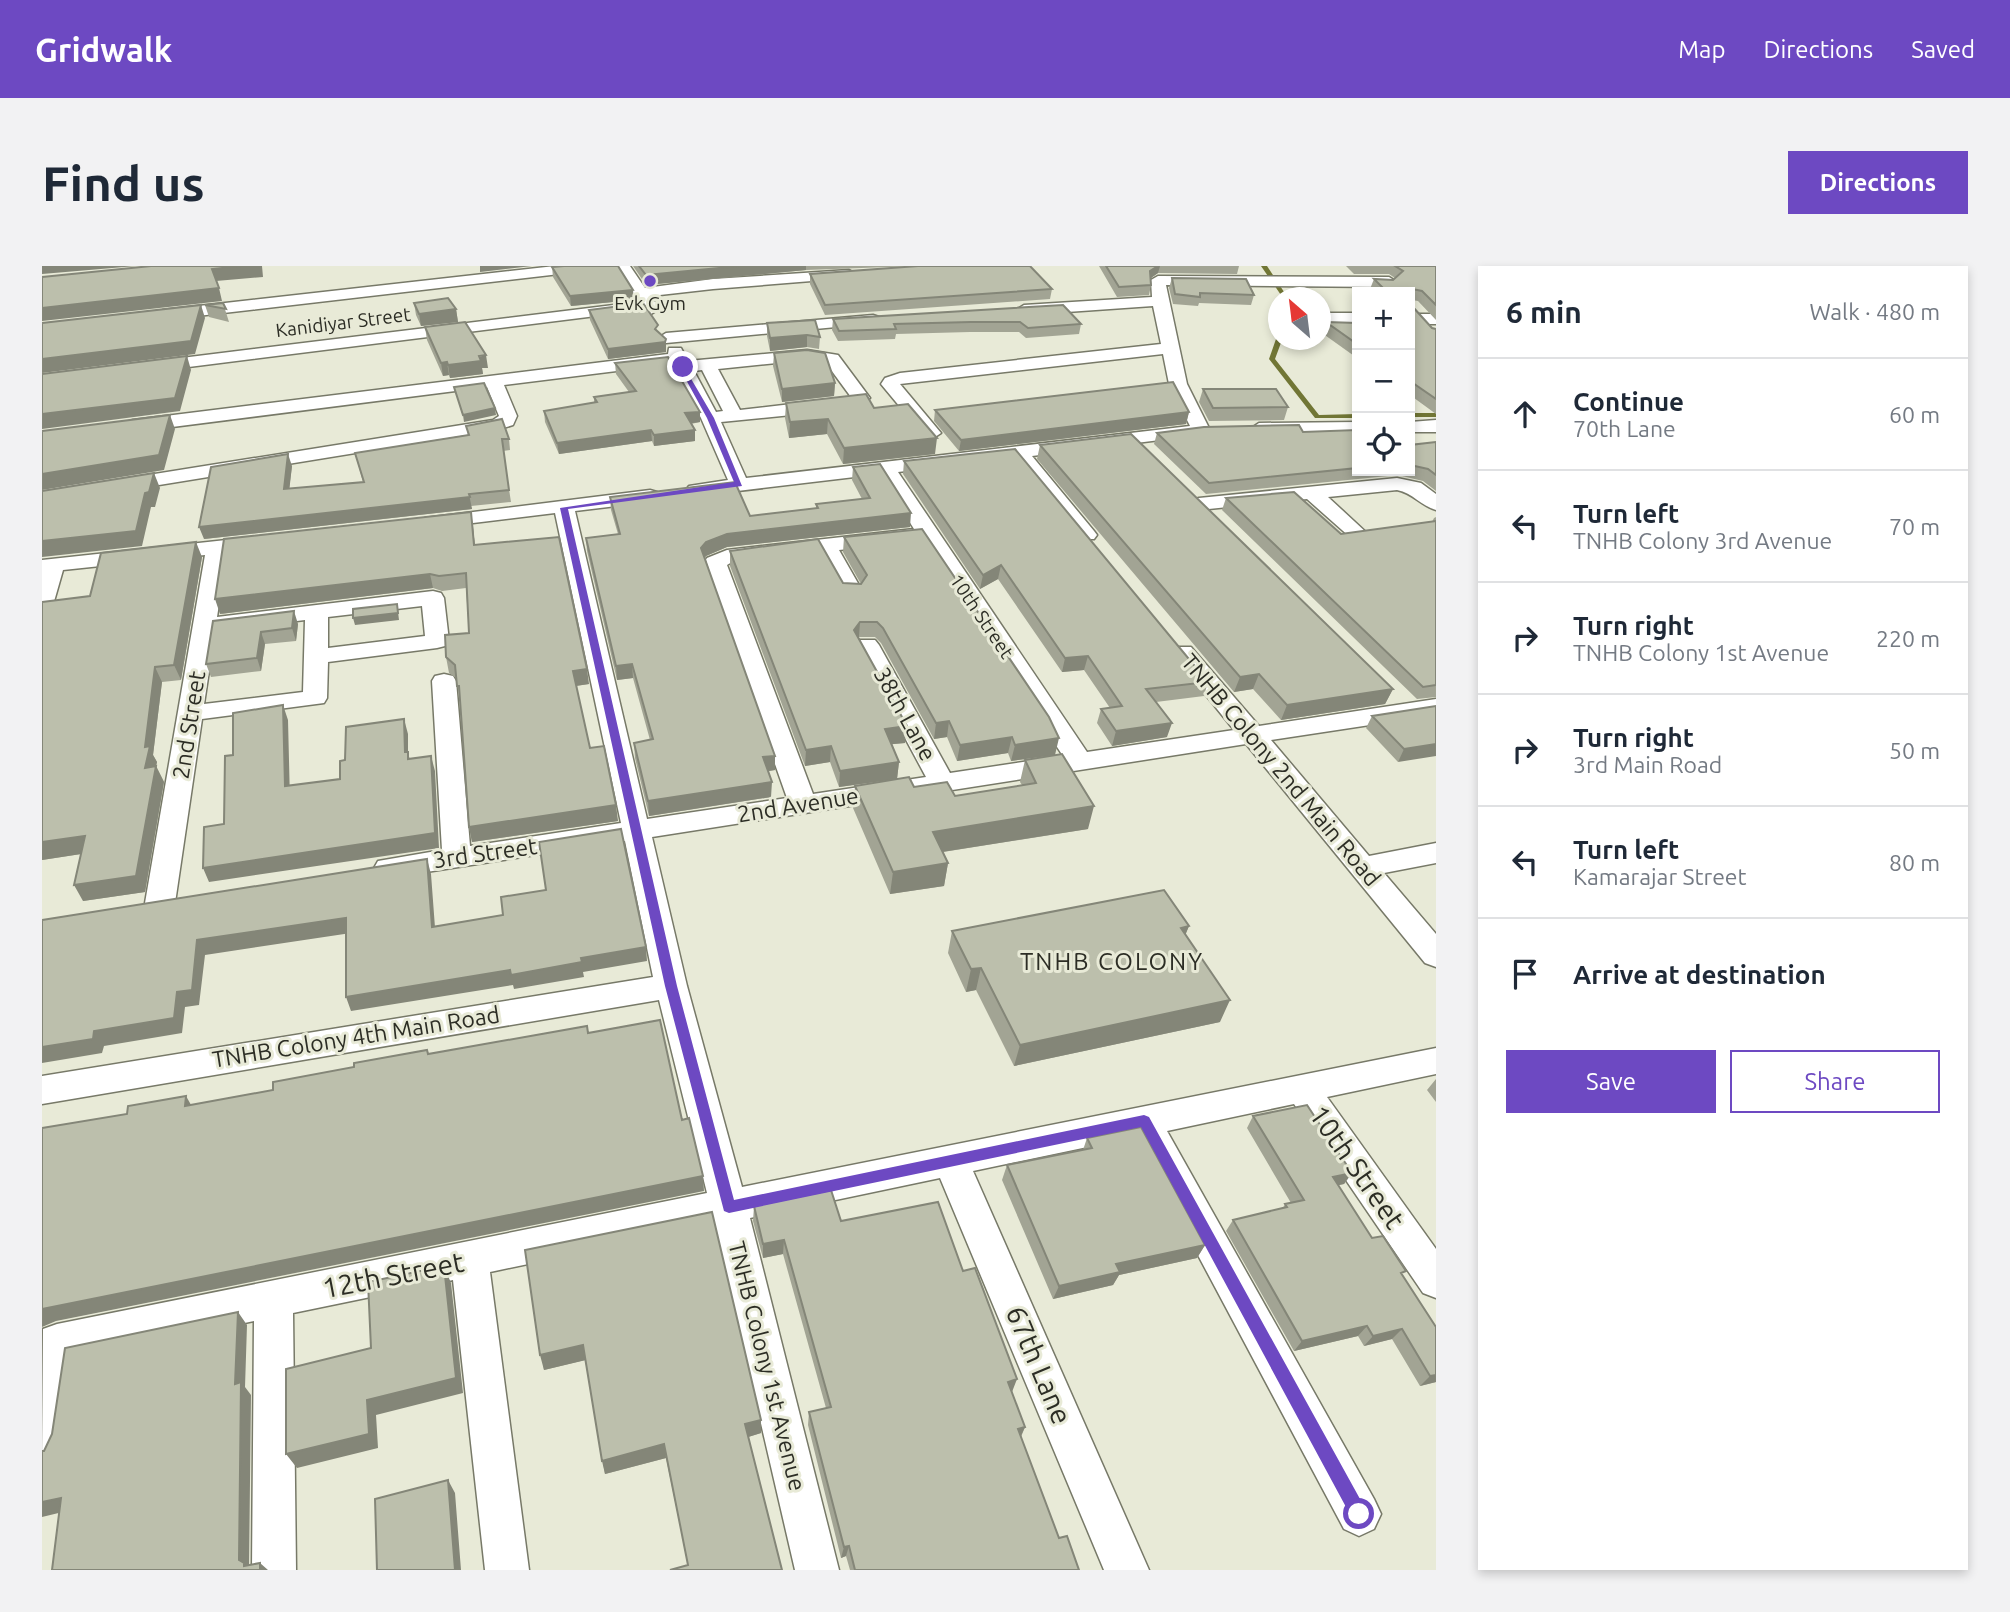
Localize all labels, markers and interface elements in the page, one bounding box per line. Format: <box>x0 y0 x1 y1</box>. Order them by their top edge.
text: Gridwalk <box>35 31 172 68</box>
text: Map <box>1678 36 1725 63</box>
text: Directions <box>1763 36 1873 63</box>
text: Saved <box>1911 36 1975 63</box>
button: Directions <box>1788 151 1968 214</box>
text: Find us <box>42 155 205 210</box>
marker: Evk Gym <box>642 273 658 289</box>
north arrow <box>1268 287 1331 350</box>
map controls <box>1352 287 1415 476</box>
button: + <box>1352 287 1415 350</box>
place label: Evk Gym <box>614 292 686 314</box>
text: 6 min <box>1506 295 1582 329</box>
text: Walk · 480 m <box>1809 299 1940 324</box>
street label: Kanidiyar Street <box>274 303 412 341</box>
button: − <box>1352 350 1415 413</box>
route end <box>667 351 698 382</box>
text: Continue <box>1573 387 1684 416</box>
icon: ahead <box>1506 395 1544 433</box>
text: 60 m <box>1889 402 1940 427</box>
button: locate <box>1352 413 1415 476</box>
text: 70th Lane <box>1573 416 1676 441</box>
text: Turn left <box>1573 499 1679 528</box>
icon: left <box>1506 507 1544 545</box>
text: 70 m <box>1889 514 1940 539</box>
text: TNHB Colony 3rd Avenue <box>1573 528 1832 553</box>
street label: 10th Street <box>946 570 1019 663</box>
text: Turn right <box>1573 611 1694 640</box>
icon: right <box>1506 619 1544 657</box>
text: 220 m <box>1876 626 1940 651</box>
text: TNHB Colony 1st Avenue <box>1573 640 1829 665</box>
street label: TNHB Colony 2nd Main Road <box>1177 649 1386 891</box>
street label: 38th Lane <box>870 663 941 765</box>
street label: 2nd Street <box>168 669 209 781</box>
text: Turn right <box>1573 723 1694 752</box>
icon: right <box>1506 731 1544 769</box>
text: 50 m <box>1889 738 1940 763</box>
text: 3rd Main Road <box>1573 752 1722 777</box>
street label: 2nd Avenue <box>736 783 860 826</box>
street label: 3rd Street <box>431 833 538 872</box>
text: Turn left <box>1573 835 1679 864</box>
icon: left <box>1506 843 1544 881</box>
text: 80 m <box>1889 850 1940 875</box>
text: Kamarajar Street <box>1573 864 1747 889</box>
district label: TNHB COLONY <box>1020 948 1204 975</box>
icon: arrive <box>1506 955 1544 993</box>
text: Arrive at destination <box>1573 960 1826 989</box>
street label: TNHB Colony 4th Main Road <box>210 1001 501 1072</box>
button: Save <box>1506 1050 1716 1113</box>
button: Share <box>1730 1050 1940 1113</box>
street label: 10th Street <box>1304 1099 1411 1234</box>
street label: TNHB Colony 1st Avenue <box>724 1239 811 1493</box>
street label: 12th Street <box>320 1246 466 1303</box>
street label: 67th Lane <box>1001 1301 1078 1428</box>
route start <box>1343 1498 1374 1529</box>

